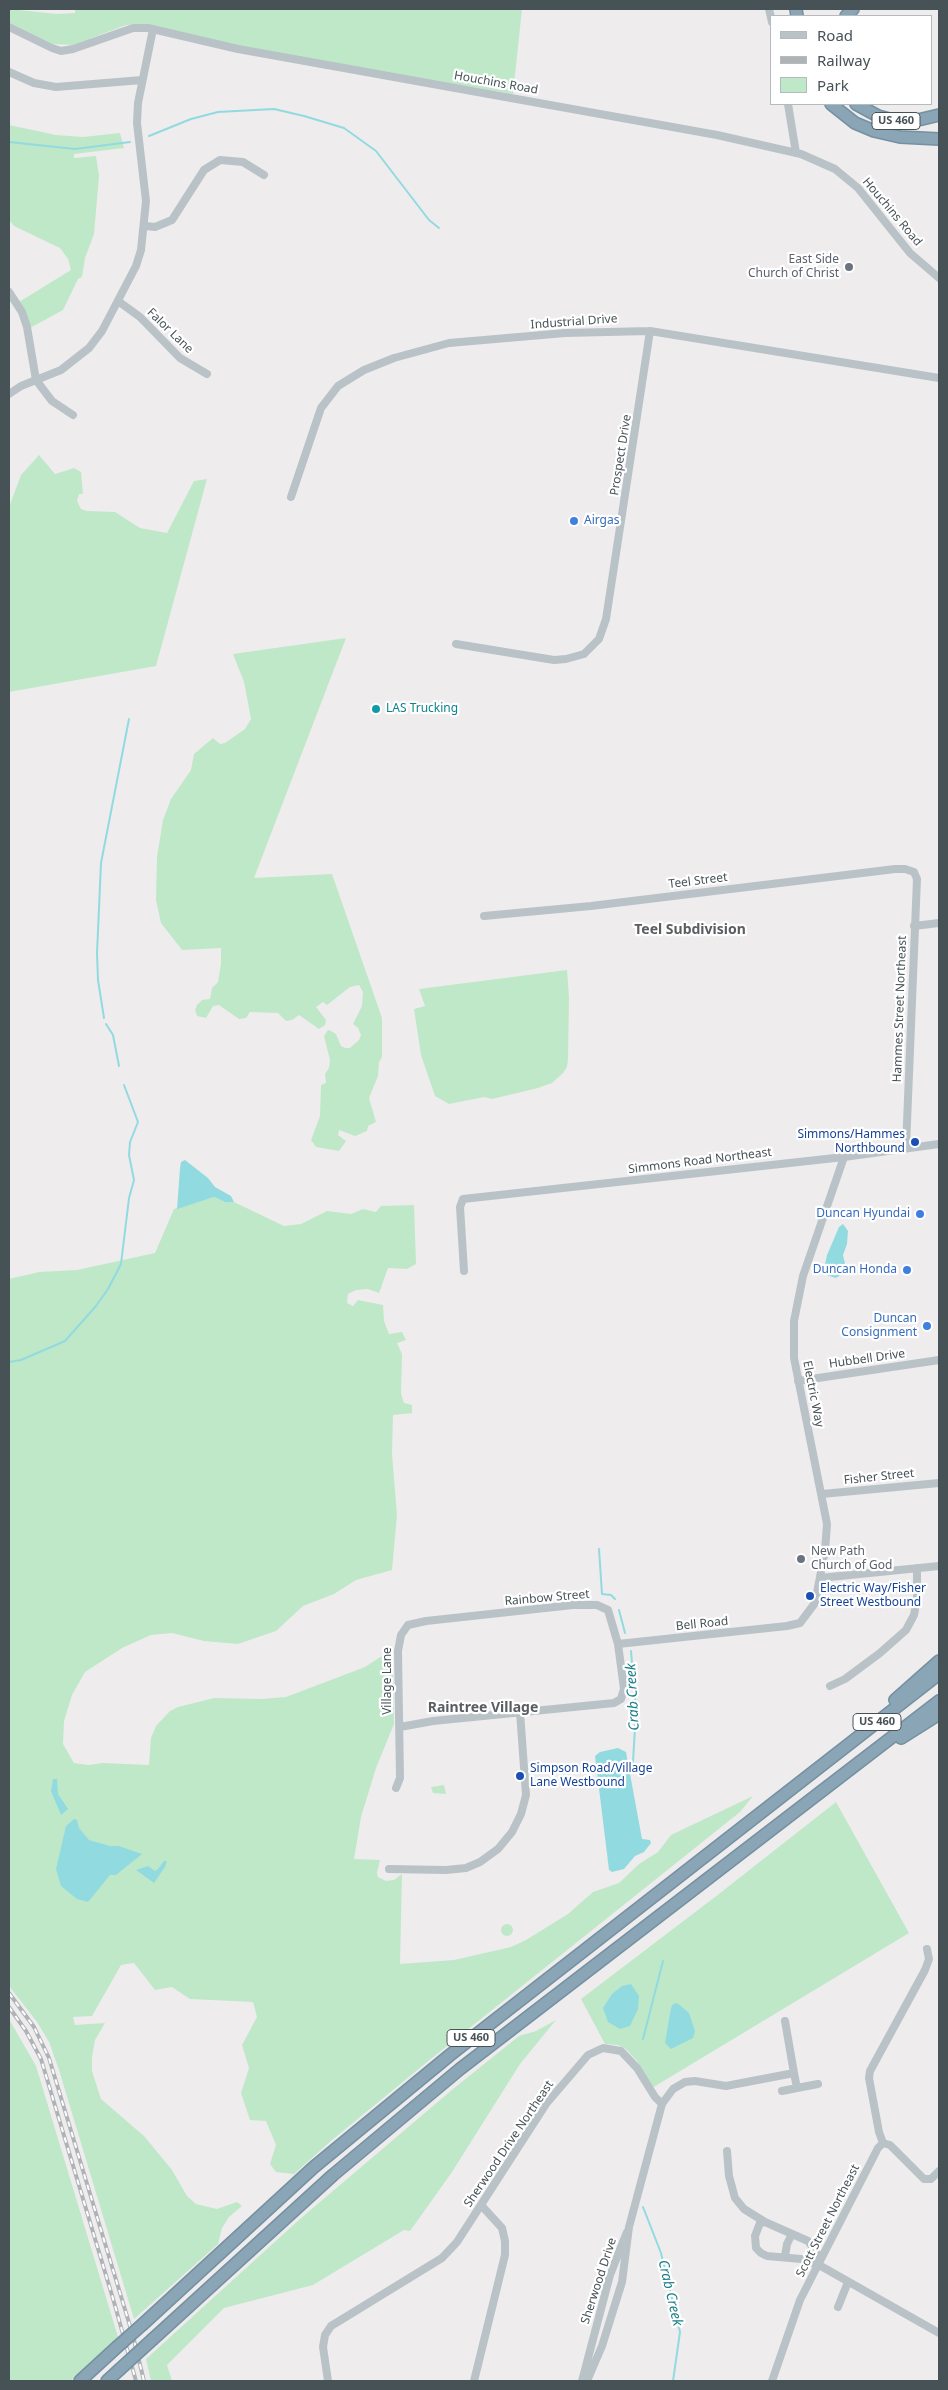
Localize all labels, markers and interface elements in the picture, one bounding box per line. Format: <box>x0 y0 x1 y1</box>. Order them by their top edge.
legend <box>770 15 933 105</box>
text: Road <box>817 25 853 45</box>
text: Railway <box>817 50 870 70</box>
street label: Houchins Road <box>453 69 539 97</box>
text: Park <box>817 75 849 95</box>
road number: US 460 <box>872 112 920 130</box>
street label: Houchins Road <box>859 175 925 249</box>
place label: East Side Church of Christ <box>748 253 839 281</box>
marker: East Side Church of Christ <box>843 261 855 273</box>
street label: Falor Lane <box>144 305 196 357</box>
street label: Industrial Drive <box>530 312 618 332</box>
street label: Prospect Drive <box>607 413 635 497</box>
place label: Airgas <box>584 514 619 528</box>
marker: Airgas <box>568 515 580 527</box>
place label: LAS Trucking <box>386 702 458 716</box>
marker: LAS Trucking <box>370 703 382 715</box>
street label: Teel Street <box>668 870 728 892</box>
district label: Teel Subdivision <box>634 922 746 938</box>
street label: Hammes Street Northeast <box>890 935 910 1083</box>
place label: Simmons/Hammes Northbound <box>797 1128 905 1156</box>
marker: Simmons/Hammes Northbound <box>909 1136 921 1148</box>
street label: Simmons Road Northeast <box>628 1145 772 1177</box>
place label: Duncan Hyundai <box>816 1207 910 1221</box>
marker: Duncan Hyundai <box>914 1208 926 1220</box>
place label: Duncan Honda <box>813 1263 897 1277</box>
marker: Duncan Honda <box>901 1264 913 1276</box>
place label: Duncan Consignment <box>841 1312 917 1340</box>
marker: Duncan Consignment <box>921 1320 933 1332</box>
street label: Hubbell Drive <box>828 1347 906 1371</box>
street label: Electric Way <box>800 1360 826 1428</box>
street label: Fisher Street <box>843 1466 915 1488</box>
place label: New Path Church of God <box>811 1545 892 1573</box>
marker: New Path Church of God <box>795 1553 807 1565</box>
place label: Electric Way/Fisher Street Westbound <box>820 1582 926 1610</box>
street label: Rainbow Street <box>504 1587 590 1609</box>
marker: Electric Way/Fisher Street Westbound <box>804 1590 816 1602</box>
street label: Bell Road <box>675 1614 729 1634</box>
street label: Village Lane <box>381 1647 395 1715</box>
water label: Crab Creek <box>623 1663 643 1731</box>
district label: Raintree Village <box>428 1700 538 1716</box>
road number: US 460 <box>853 1714 901 1730</box>
place label: Simpson Road/Village Lane Westbound <box>530 1762 652 1790</box>
marker: Simpson Road/Village Lane Westbound <box>514 1770 526 1782</box>
road number: US 460 <box>447 2030 495 2046</box>
street label: Sherwood Drive Northeast <box>461 2078 557 2210</box>
street label: Scott Street Northeast <box>793 2162 863 2280</box>
street label: Sherwood Drive <box>578 2236 620 2326</box>
water label: Crab Creek <box>654 2258 686 2328</box>

